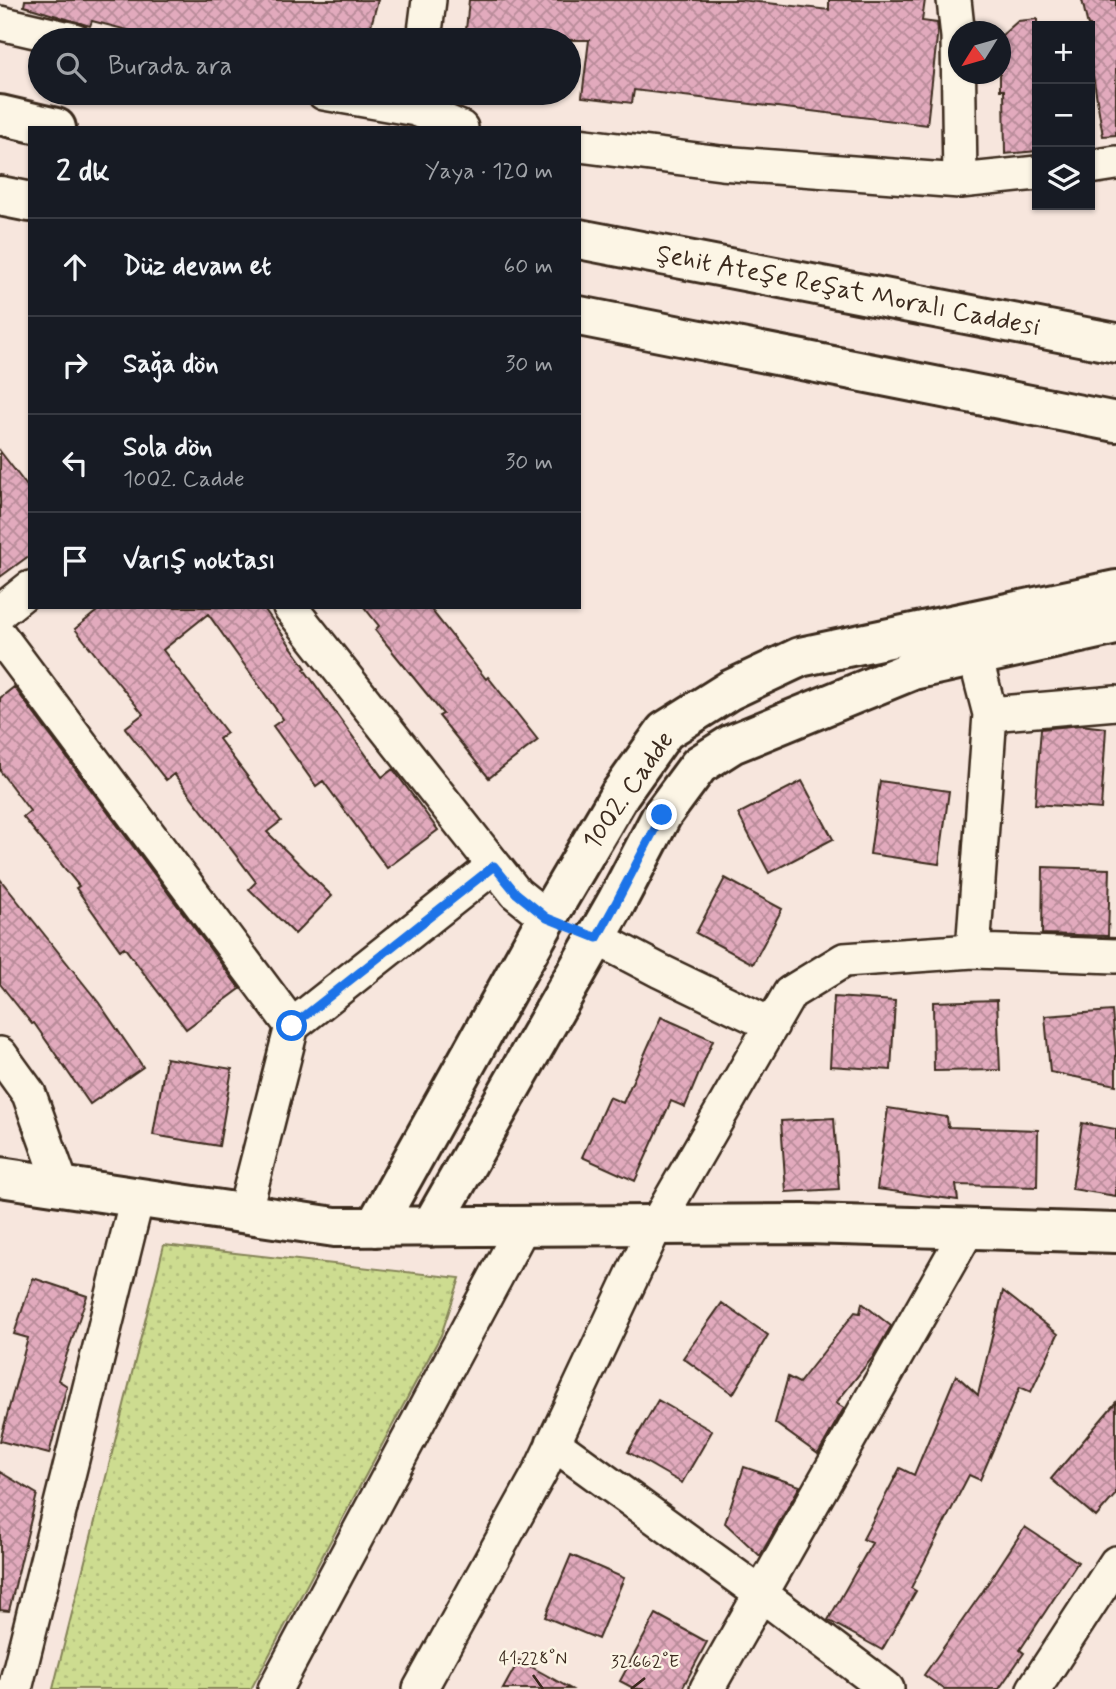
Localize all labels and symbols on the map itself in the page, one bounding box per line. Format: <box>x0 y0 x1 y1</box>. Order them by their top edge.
north arrow <box>948 21 1011 84</box>
street label: Şehit Ateşe Reşat Moralı Caddesi <box>653 237 1043 345</box>
street label: 1002. Cadde <box>576 725 682 857</box>
route end <box>646 799 677 830</box>
route start <box>276 1010 307 1041</box>
text: 41.228°N <box>499 1647 567 1671</box>
text: 32.662°E <box>611 1650 679 1674</box>

